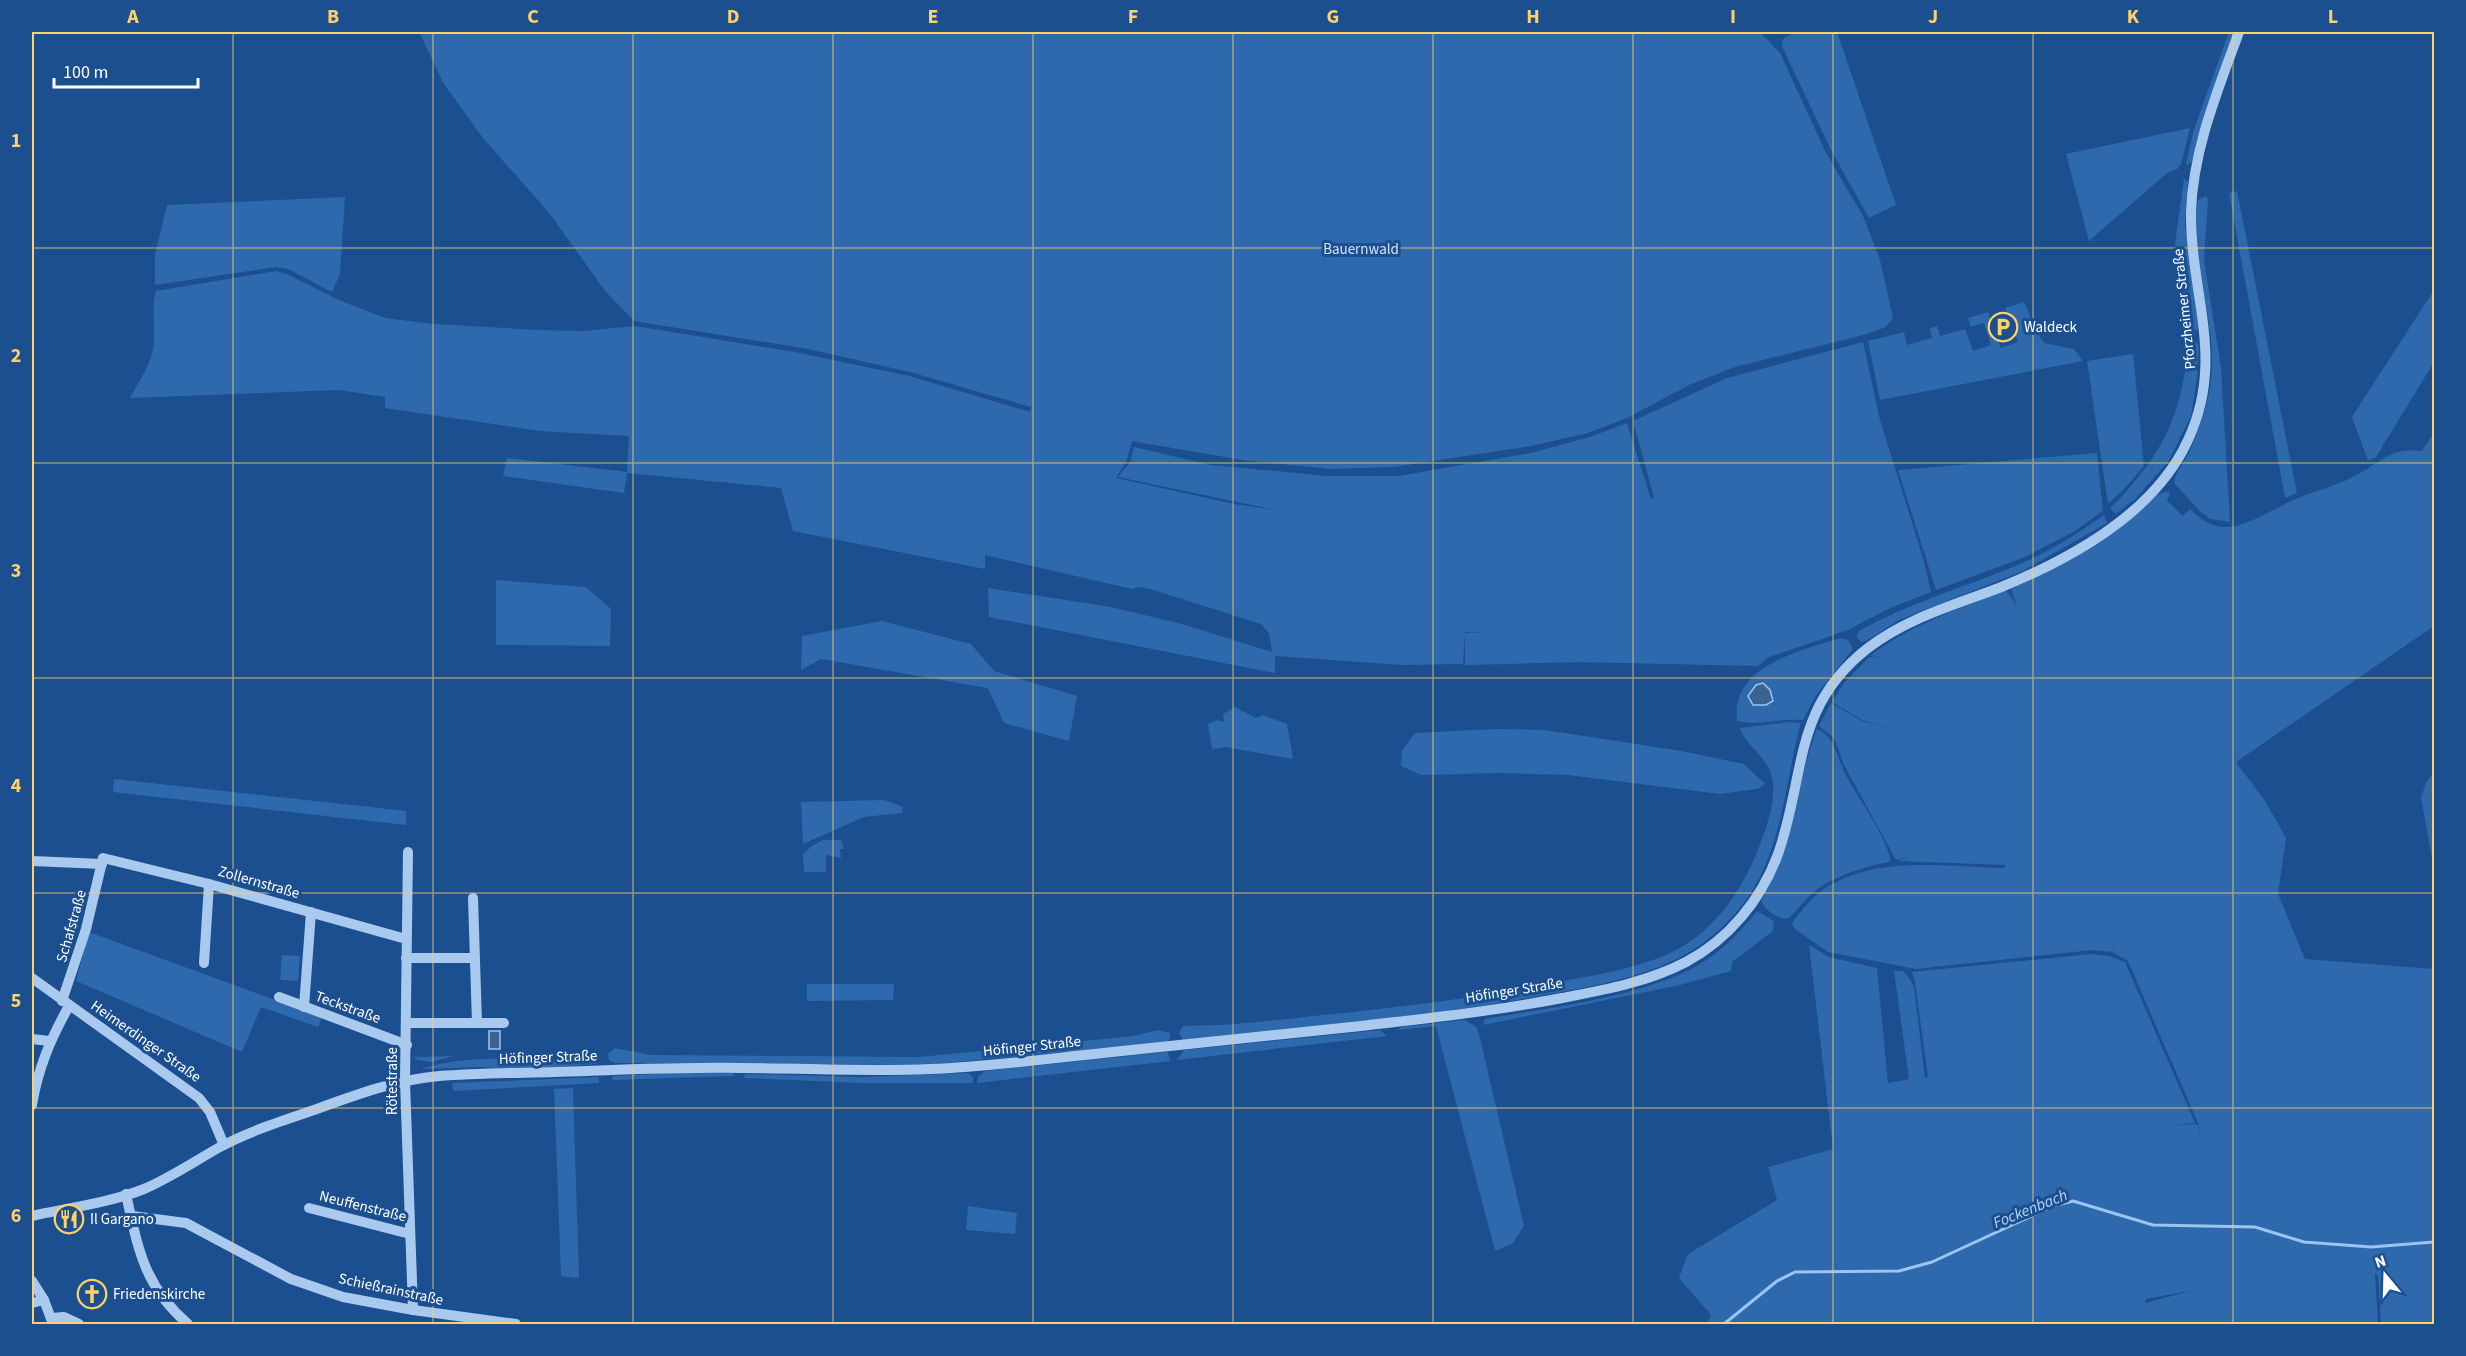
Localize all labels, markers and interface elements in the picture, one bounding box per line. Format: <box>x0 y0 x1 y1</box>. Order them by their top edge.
text: A <box>126 3 139 31</box>
text: B <box>327 3 339 31</box>
text: C <box>527 3 539 31</box>
text: D <box>727 3 739 31</box>
text: E <box>928 3 938 31</box>
text: F <box>1128 3 1138 31</box>
text: G <box>1327 3 1339 31</box>
text: H <box>1526 3 1540 31</box>
text: I <box>1730 3 1736 31</box>
text: J <box>1928 3 1938 31</box>
text: K <box>2127 3 2140 31</box>
text: L <box>2328 3 2338 31</box>
scale bar <box>54 51 198 89</box>
text: 100 m <box>63 60 108 85</box>
text: 1 <box>11 127 21 155</box>
park label: Bauernwald <box>1323 239 1399 260</box>
street label: Pforzheimer Straße <box>2168 248 2201 370</box>
parking icon: Waldeck <box>1987 311 2019 343</box>
place label: Waldeck <box>2024 317 2078 338</box>
text: 2 <box>11 342 21 370</box>
text: 3 <box>11 557 21 585</box>
text: 4 <box>11 772 22 800</box>
street label: Zollernstraße <box>216 861 302 904</box>
street label: Schafstraße <box>51 887 92 965</box>
street label: Höfinger Straße <box>1464 972 1564 1009</box>
street label: Teckstraße <box>312 986 384 1029</box>
text: 5 <box>11 987 21 1015</box>
street label: Heimerdinger Straße <box>86 995 205 1087</box>
street label: Höfinger Straße <box>982 1031 1082 1062</box>
street label: Höfinger Straße <box>498 1045 598 1070</box>
street label: Rötestraße <box>382 1047 403 1115</box>
water label: Fockenbach <box>1990 1184 2071 1234</box>
street label: Neuffenstraße <box>317 1186 409 1227</box>
text: 6 <box>11 1202 21 1230</box>
restaurant icon: Il Gargano <box>53 1203 85 1235</box>
place label: Il Gargano <box>90 1209 154 1230</box>
north arrow <box>2355 1245 2415 1305</box>
text: N <box>2372 1250 2389 1274</box>
street label: Schießrainstraße <box>337 1268 445 1311</box>
church icon: Friedenskirche <box>76 1278 108 1310</box>
place label: Friedenskirche <box>113 1284 205 1305</box>

